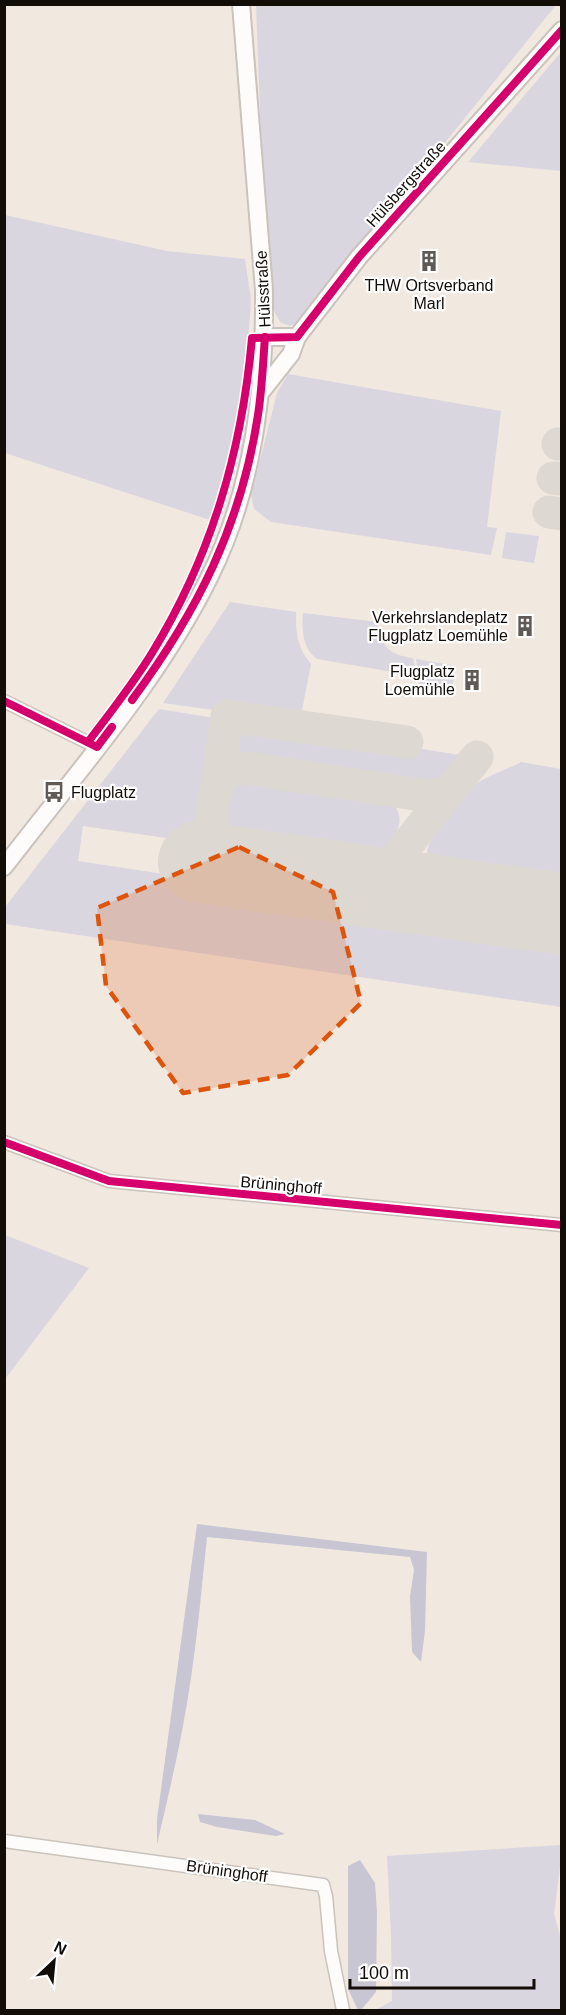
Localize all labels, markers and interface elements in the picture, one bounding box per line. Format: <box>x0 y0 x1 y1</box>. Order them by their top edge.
street label: Hülsbergstraße <box>363 138 449 230</box>
building icon: THW Ortsverband Marl <box>417 249 441 273</box>
street label: Hülsstraße <box>252 250 274 328</box>
place label: THW Ortsverband Marl <box>365 277 493 312</box>
place label: Verkehrslandeplatz Flugplatz Loemühle <box>368 609 508 644</box>
building icon: Verkehrslandeplatz Flugplatz Loemühle <box>513 614 537 638</box>
place label: Flugplatz Loemühle <box>385 663 455 698</box>
building icon: Flugplatz Loemühle <box>460 668 484 692</box>
bus stop icon: Flugplatz <box>42 780 66 804</box>
place label: Flugplatz <box>71 784 136 801</box>
street label: Brüninghoff <box>240 1173 323 1197</box>
street label: Brüninghoff <box>185 1857 269 1885</box>
north arrow <box>24 1931 84 1991</box>
text: N <box>51 1938 69 1958</box>
scale bar <box>350 1952 534 1990</box>
text: 100 m <box>359 1963 409 1983</box>

